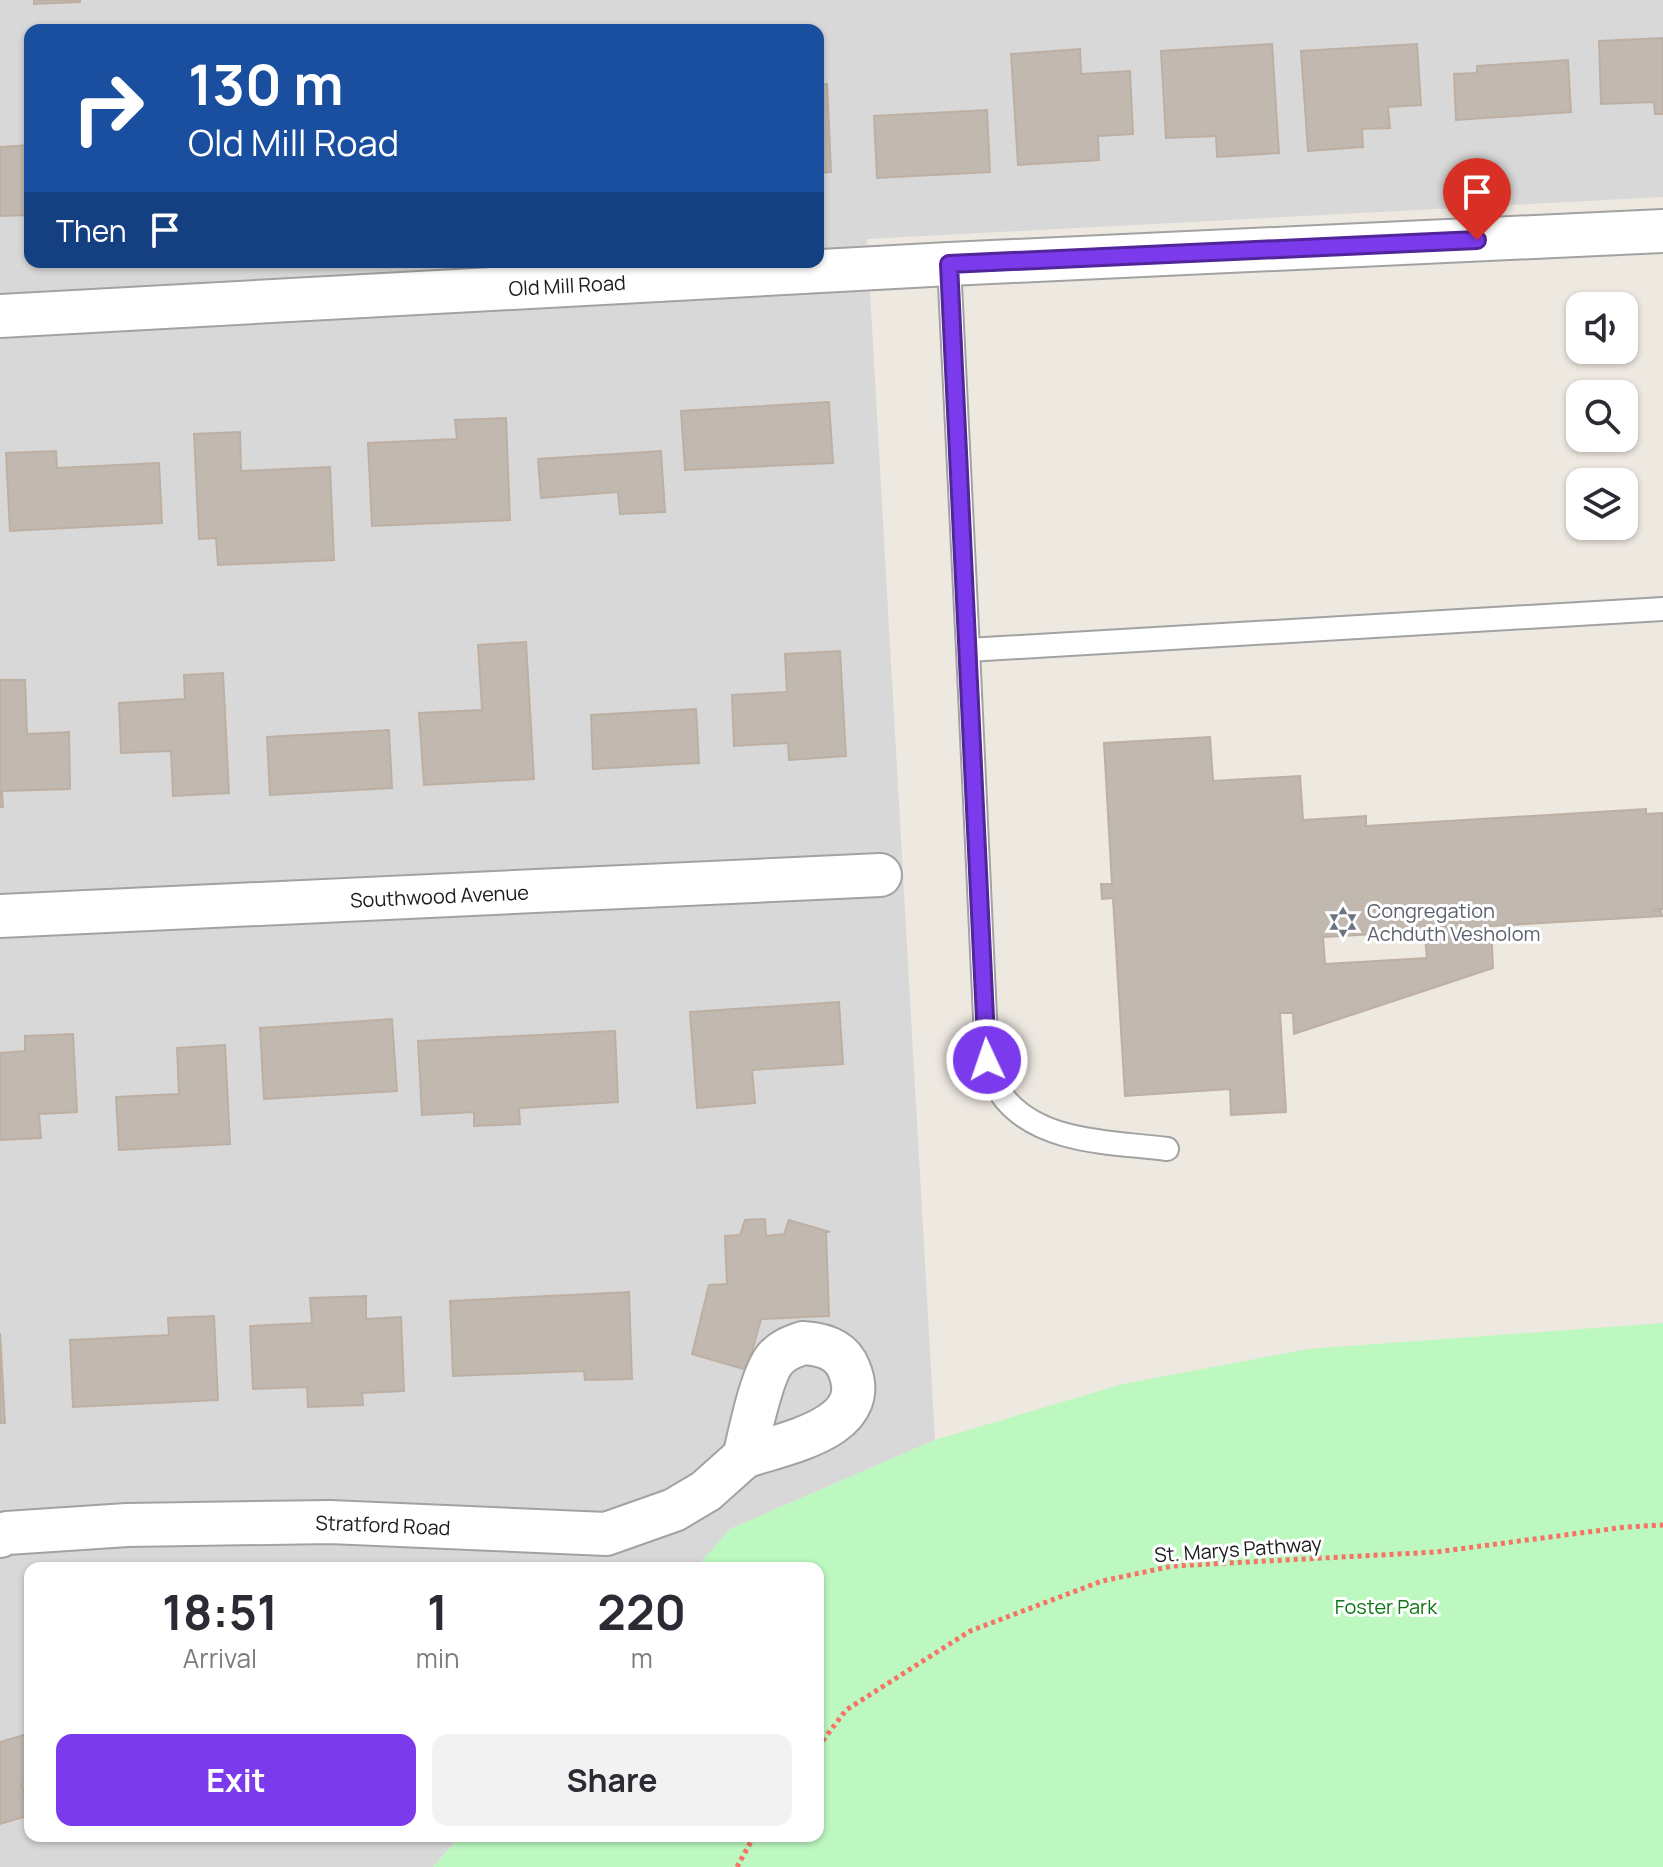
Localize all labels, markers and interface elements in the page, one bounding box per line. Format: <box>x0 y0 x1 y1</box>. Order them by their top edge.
text: 130 m <box>188 45 344 122</box>
icon: right <box>56 56 160 160</box>
text: Old Mill Road <box>188 118 399 167</box>
pin <box>1443 158 1511 240</box>
icon: arrive <box>1455 170 1499 214</box>
icon: arrive <box>143 208 187 252</box>
text: Then <box>56 210 127 251</box>
street label: Old Mill Road <box>508 268 626 302</box>
map controls <box>1566 292 1638 540</box>
button: sound <box>1566 292 1638 364</box>
button: search <box>1566 380 1638 452</box>
button: layers <box>1566 468 1638 540</box>
street label: Southwood Avenue <box>349 878 530 913</box>
place label: Congregation Achduth Vesholom <box>1367 897 1540 947</box>
synagogue icon: Congregation Achduth Vesholom <box>1326 905 1360 939</box>
position arrow <box>945 1018 1029 1102</box>
street label: Stratford Road <box>315 1508 451 1541</box>
street label: St. Marys Pathway <box>1153 1530 1323 1568</box>
text: 18:51 <box>162 1579 278 1644</box>
text: 1 <box>427 1579 448 1644</box>
text: 220 <box>597 1579 686 1644</box>
park label: Foster Park <box>1335 1593 1438 1620</box>
text: Arrival <box>183 1640 257 1676</box>
text: min <box>416 1640 459 1676</box>
text: m <box>631 1640 653 1676</box>
button: Exit <box>56 1734 416 1826</box>
button: Share <box>432 1734 792 1826</box>

